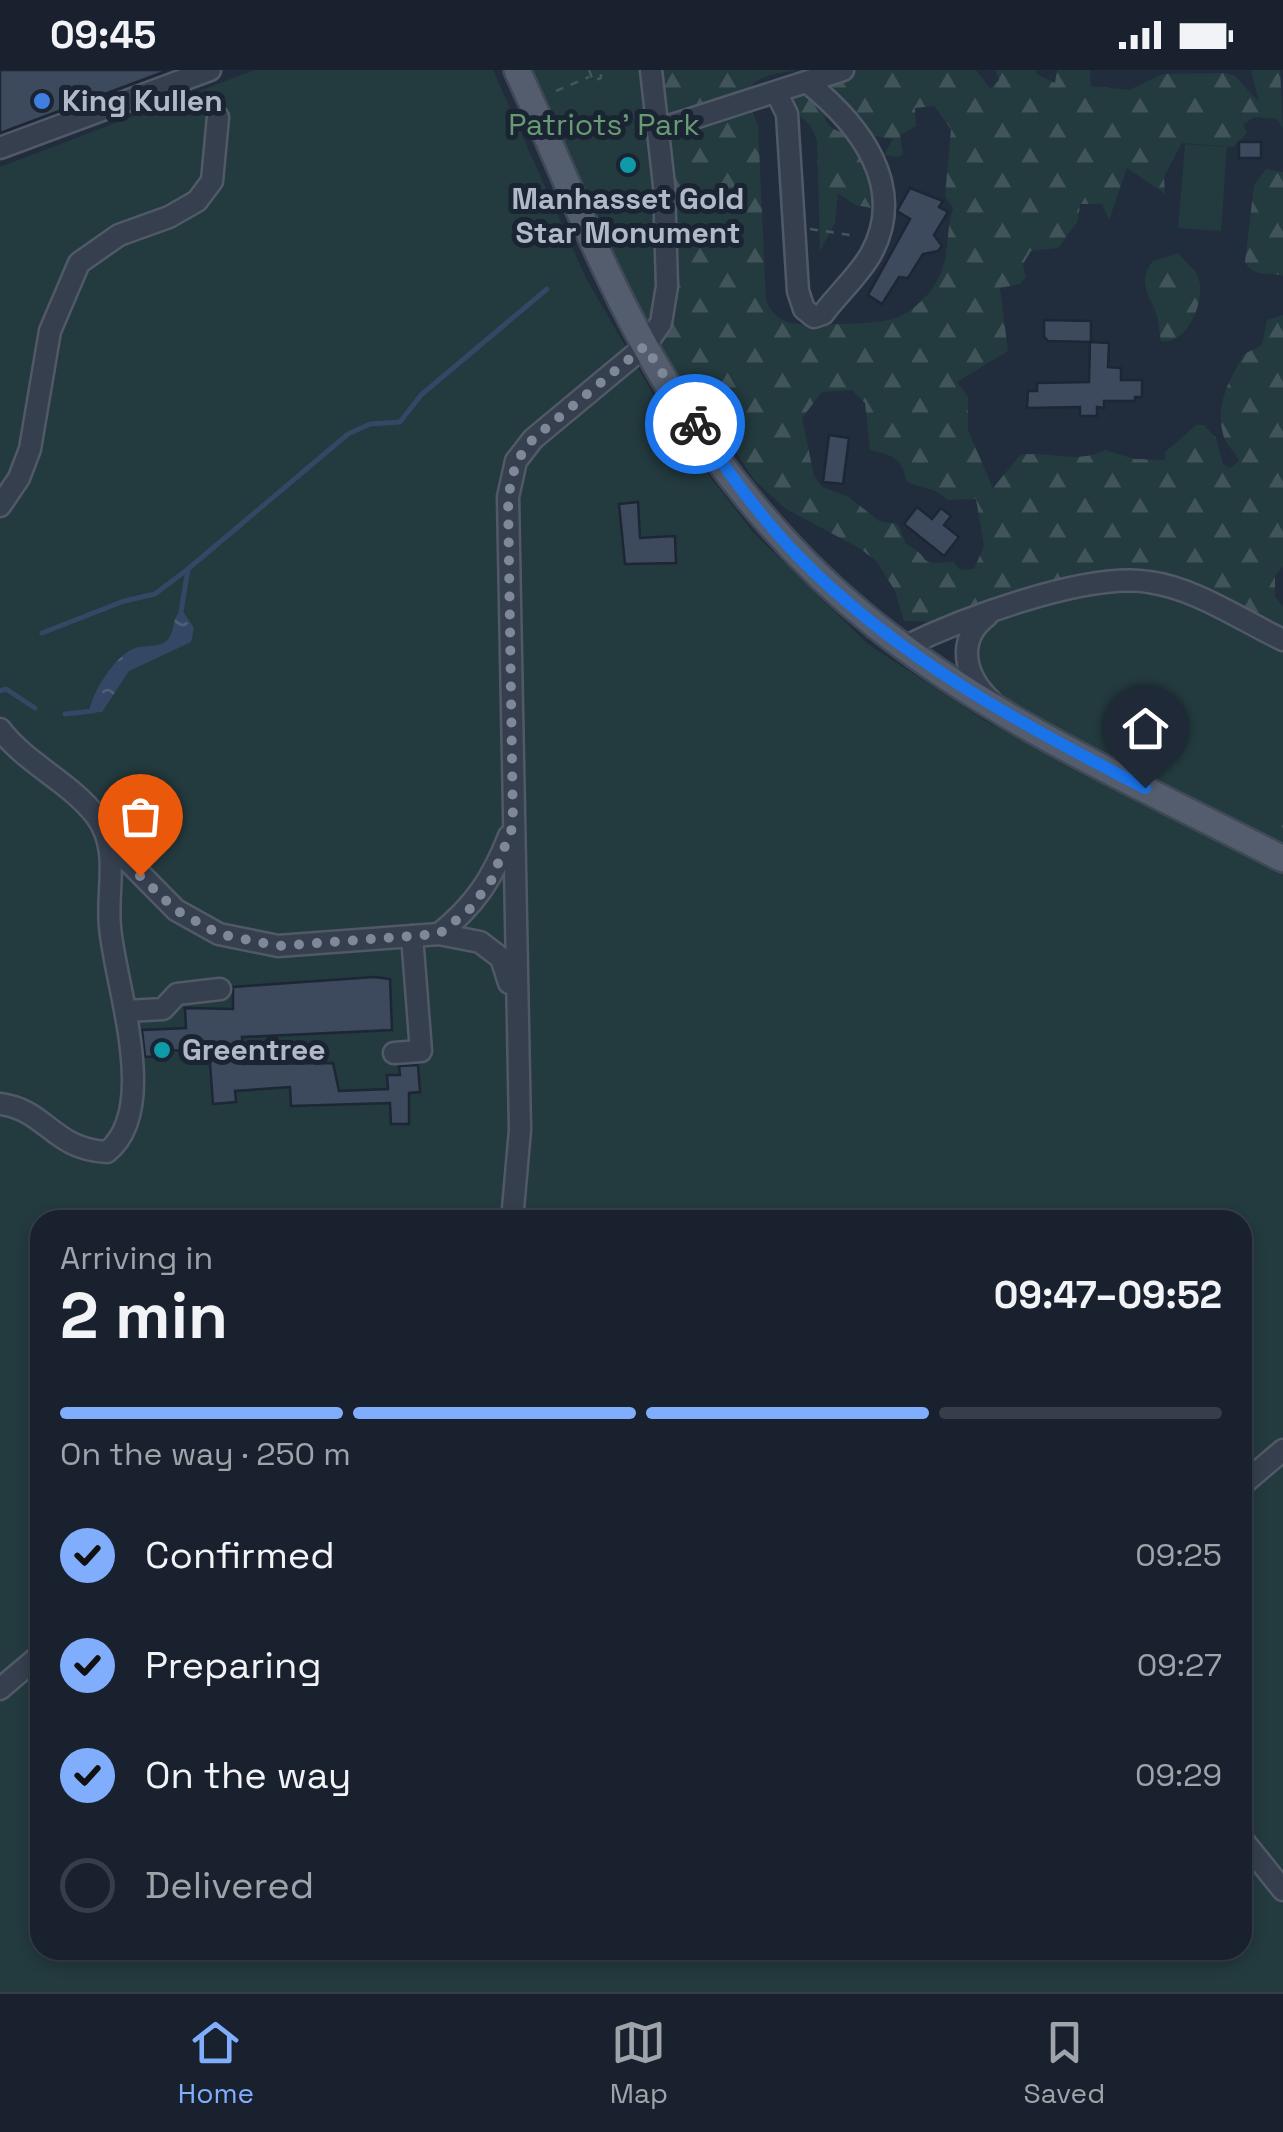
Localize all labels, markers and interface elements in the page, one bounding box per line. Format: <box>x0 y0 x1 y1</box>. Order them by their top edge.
text: 09:45 <box>50 11 156 59</box>
place label: King Kullen <box>62 81 223 120</box>
marker: King Kullen <box>31 90 53 112</box>
park label: Patriots' Park <box>508 105 700 144</box>
marker: Manhasset Gold Star Monument <box>617 154 639 176</box>
place label: Manhasset Gold Star Monument <box>512 179 744 252</box>
courier <box>645 374 745 474</box>
icon: bike <box>668 397 723 452</box>
pin <box>1103 686 1188 789</box>
icon: home <box>1118 701 1173 756</box>
pin <box>98 774 183 877</box>
icon: bag <box>113 789 168 844</box>
place label: Greentree <box>182 1030 326 1069</box>
marker: Greentree <box>151 1039 173 1061</box>
text: Arriving in <box>60 1238 213 1278</box>
text: 09:47–09:52 <box>994 1271 1222 1319</box>
text: 2 min <box>60 1274 228 1357</box>
text: On the way · 250 m <box>60 1434 351 1474</box>
icon: check <box>60 1528 115 1583</box>
text: Confirmed <box>145 1531 335 1579</box>
text: 09:25 <box>1135 1535 1222 1575</box>
icon: check <box>60 1638 115 1693</box>
text: Preparing <box>145 1641 322 1689</box>
text: 09:27 <box>1137 1645 1222 1685</box>
icon: check <box>60 1748 115 1803</box>
text: On the way <box>145 1751 351 1799</box>
text: 09:29 <box>1135 1755 1222 1795</box>
text: Delivered <box>145 1861 314 1909</box>
tab: Home <box>178 2015 254 2111</box>
tab: Map <box>610 2015 668 2111</box>
tab: Saved <box>1024 2015 1105 2111</box>

